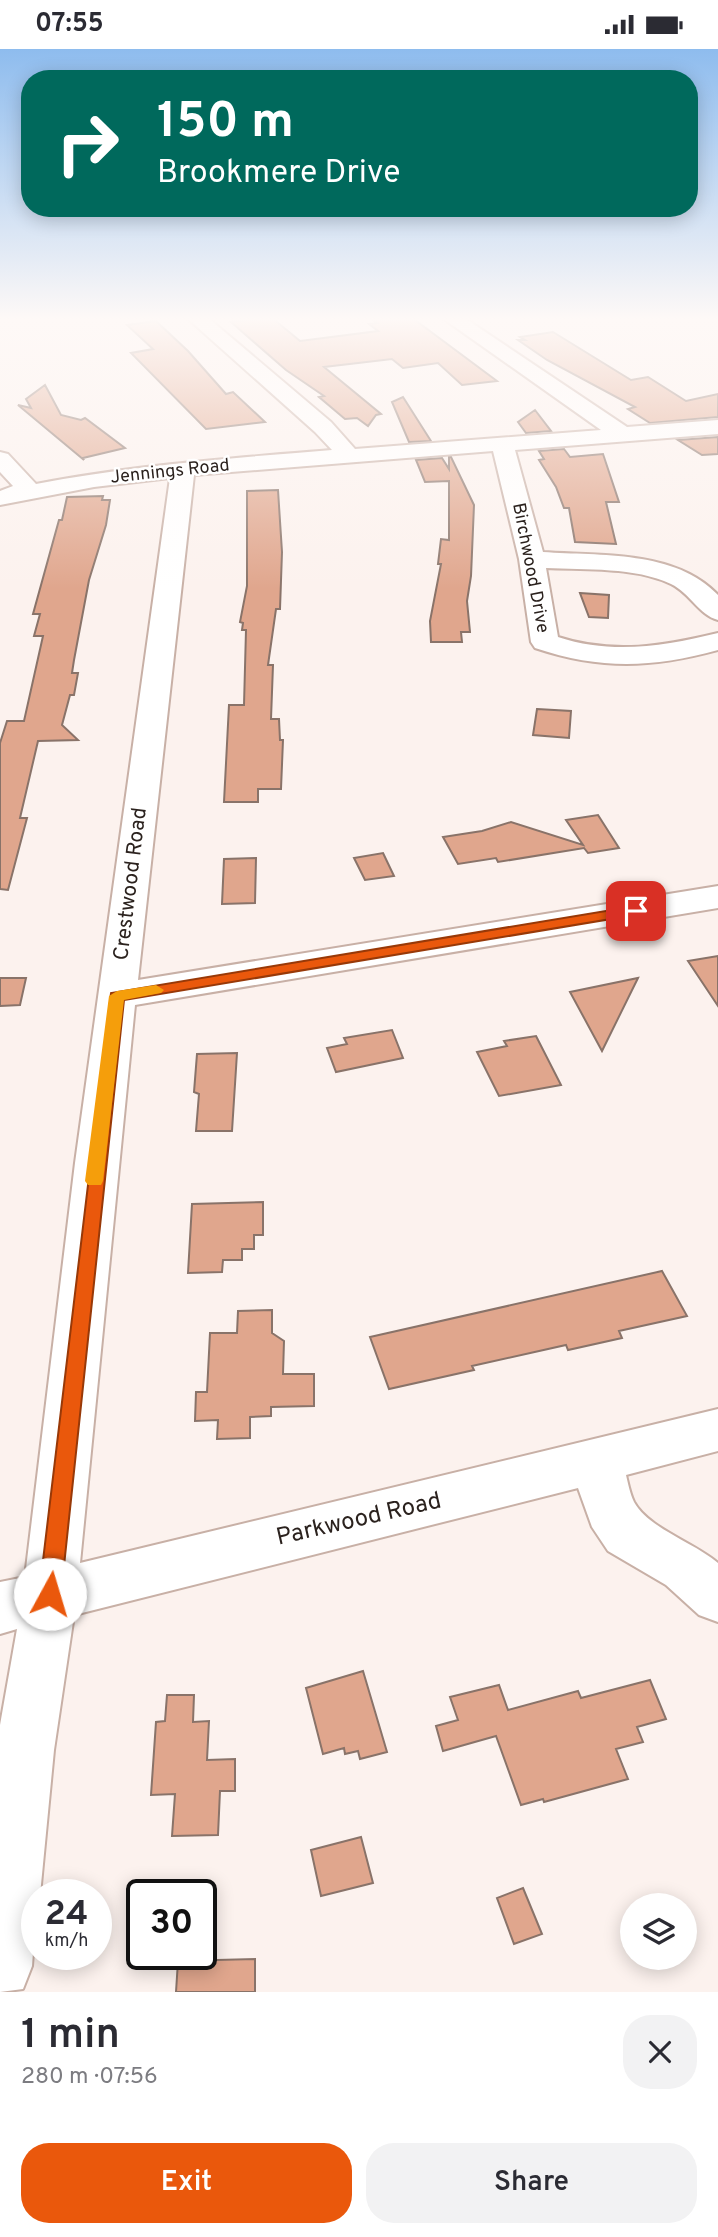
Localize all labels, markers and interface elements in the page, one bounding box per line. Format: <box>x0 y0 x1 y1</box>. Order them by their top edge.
text: 07:55 <box>35 8 104 41</box>
text: 150 m <box>157 93 294 155</box>
icon: right <box>42 98 133 189</box>
text: Brookmere Drive <box>157 154 400 194</box>
street label: Jennings Road <box>109 454 231 490</box>
street label: Birchwood Drive <box>506 501 554 635</box>
street label: Crestwood Road <box>108 806 154 962</box>
pin <box>606 881 666 941</box>
icon: arrive <box>617 892 655 930</box>
street label: Parkwood Road <box>274 1486 444 1554</box>
position arrow <box>13 1557 87 1631</box>
speed limit sign: 30 <box>126 1879 217 1970</box>
text: 24 <box>45 1893 88 1937</box>
map controls <box>620 1893 697 1970</box>
button: layers <box>620 1893 697 1970</box>
text: km/h <box>45 1930 88 1953</box>
text: 1 min <box>21 2010 120 2063</box>
button: close <box>623 2015 697 2089</box>
text: 280 m · 07:56 <box>21 2063 158 2092</box>
button: Exit <box>21 2143 352 2223</box>
button: Share <box>366 2143 697 2223</box>

